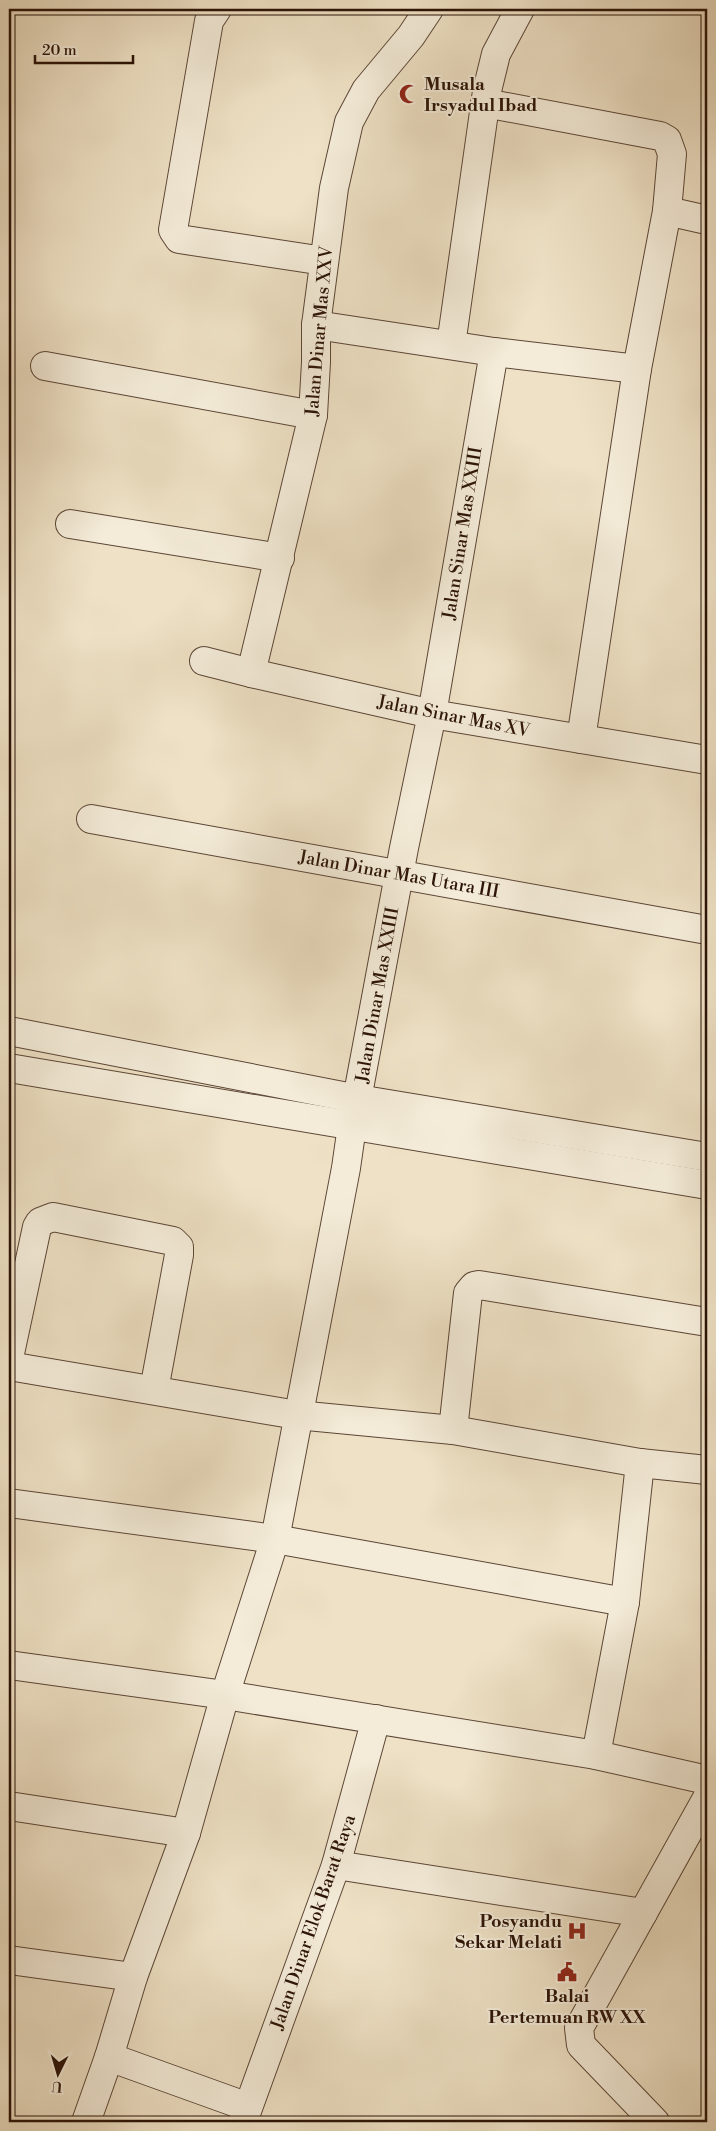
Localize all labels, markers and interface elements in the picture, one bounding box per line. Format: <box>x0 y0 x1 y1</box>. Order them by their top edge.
scale bar <box>35 32 132 64</box>
text: 20 m <box>42 41 77 60</box>
place label: Musala Irsyadul Ibad <box>424 73 537 117</box>
mosque icon: Musala Irsyadul Ibad <box>398 83 420 105</box>
street label: Jalan Dinar Mas XXV <box>301 245 338 418</box>
street label: Jalan Sinar Mas XXIII <box>437 445 488 622</box>
street label: Jalan Sinar Mas XV <box>375 690 532 743</box>
street label: Jalan Dinar Mas Utara III <box>296 845 501 903</box>
street label: Jalan Dinar Mas XXIII <box>351 905 404 1086</box>
street label: Jalan Dinar Elok Barat Raya <box>265 1811 361 2034</box>
place label: Posyandu Sekar Melati <box>455 1910 562 1954</box>
hospital icon: Posyandu Sekar Melati <box>566 1920 588 1942</box>
public building icon: Balai Pertemuan RW XX <box>556 1961 578 1983</box>
place label: Balai Pertemuan RW XX <box>488 1985 647 2029</box>
north arrow <box>32 2048 82 2098</box>
text: U <box>51 2077 63 2095</box>

